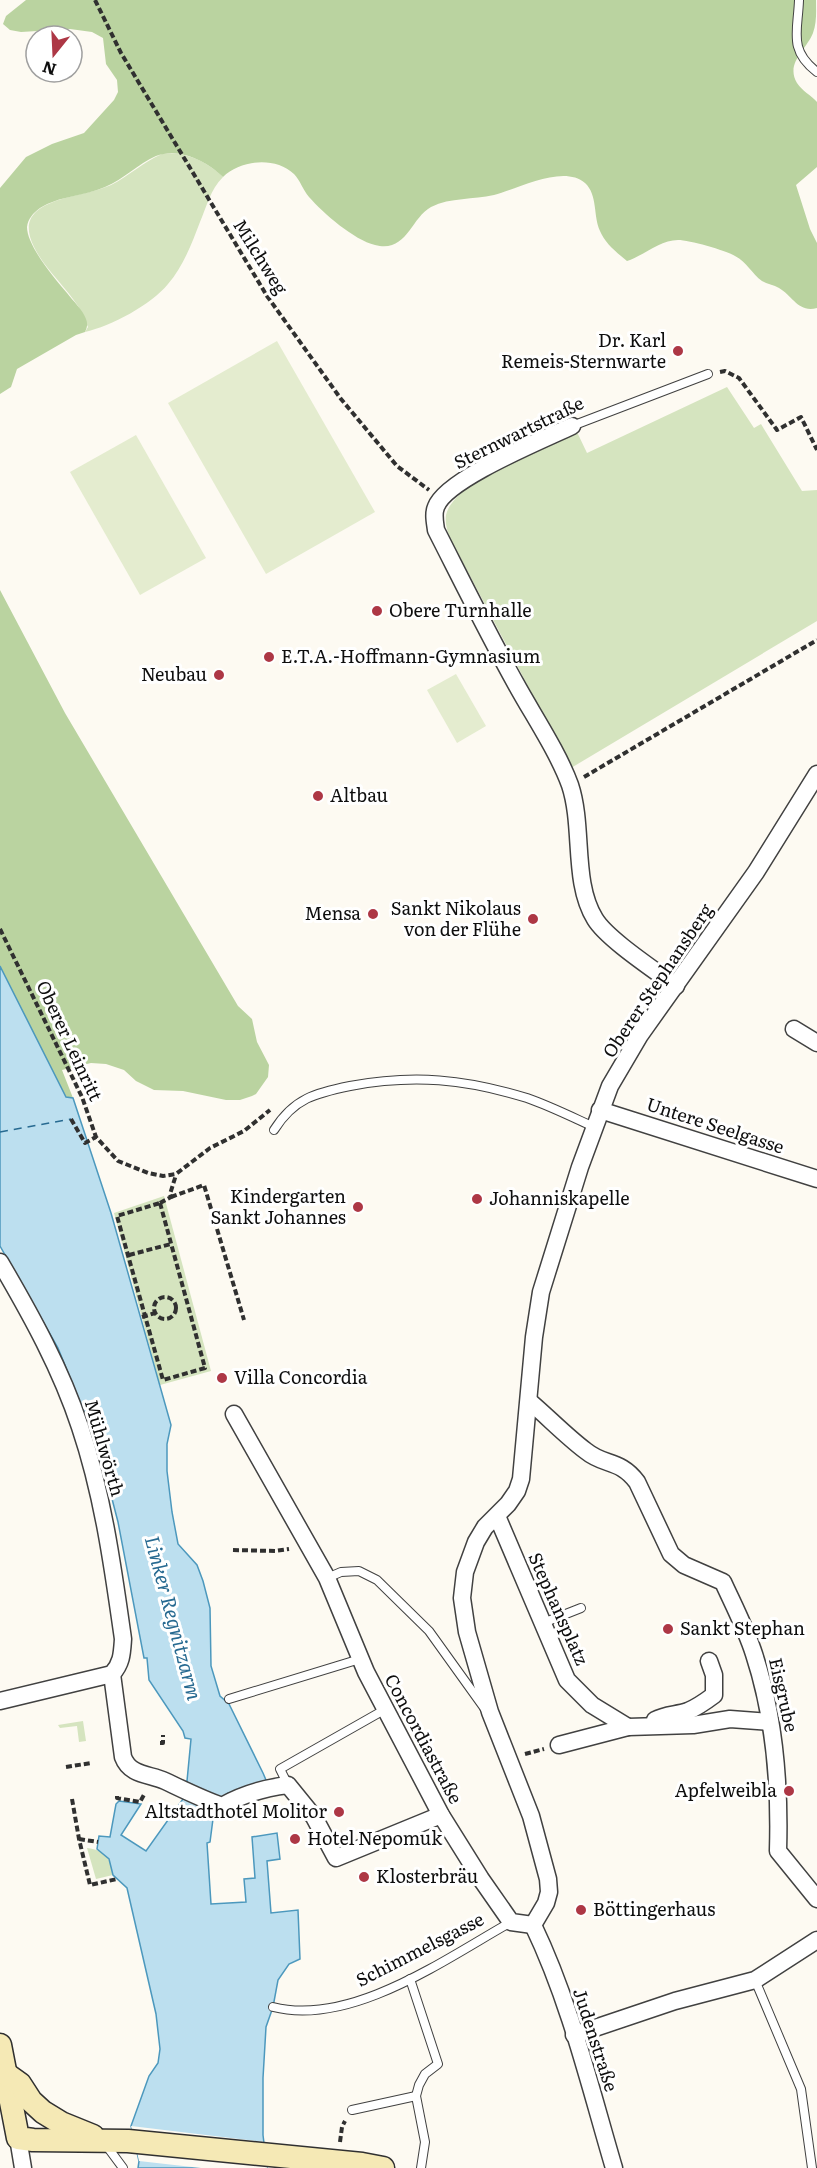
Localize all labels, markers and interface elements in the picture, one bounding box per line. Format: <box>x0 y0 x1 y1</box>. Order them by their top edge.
north arrow <box>24 24 84 84</box>
text: N <box>39 56 59 83</box>
street label: Milchweg <box>227 213 296 300</box>
place label: Dr. Karl Remeis-Sternwarte <box>501 326 666 374</box>
marker: Dr. Karl Remeis-Sternwarte <box>671 344 685 358</box>
street label: Sternwartstraße <box>449 388 588 475</box>
place label: Obere Turnhalle <box>389 596 532 623</box>
marker: Obere Turnhalle <box>370 604 384 618</box>
place label: E.T.A.-Hoffmann-Gymnasium <box>281 642 540 669</box>
marker: E.T.A.-Hoffmann-Gymnasium <box>262 650 276 664</box>
place label: Neubau <box>141 660 207 687</box>
marker: Neubau <box>212 668 226 682</box>
place label: Altbau <box>330 781 388 808</box>
marker: Altbau <box>311 789 325 803</box>
place label: Sankt Nikolaus von der Flühe <box>391 894 521 942</box>
street label: Oberer Stephansberg <box>595 897 719 1063</box>
place label: Mensa <box>305 899 361 926</box>
marker: Mensa <box>366 907 380 921</box>
marker: Sankt Nikolaus von der Flühe <box>526 912 540 926</box>
street label: Oberer Leinritt <box>31 976 110 1106</box>
street label: Untere Seelgasse <box>643 1090 788 1160</box>
place label: Kindergarten Sankt Johannes <box>210 1182 346 1230</box>
place label: Johanniskapelle <box>489 1184 630 1211</box>
marker: Johanniskapelle <box>470 1192 484 1206</box>
marker: Kindergarten Sankt Johannes <box>351 1200 365 1214</box>
place label: Villa Concordia <box>234 1363 368 1390</box>
marker: Villa Concordia <box>215 1371 229 1385</box>
street label: Mühlwörth <box>79 1396 132 1499</box>
water label: Linker Regnitzarm <box>139 1532 211 1703</box>
street label: Stephansplatz <box>522 1548 596 1669</box>
place label: Sankt Stephan <box>680 1614 805 1641</box>
marker: Sankt Stephan <box>661 1622 675 1636</box>
street label: Eisgrube <box>763 1655 806 1734</box>
street label: Concordiastraße <box>379 1669 470 1808</box>
place label: Apfelweibla <box>675 1776 777 1803</box>
marker: Apfelweibla <box>782 1784 796 1798</box>
place label: Altstadthotel Molitor <box>145 1797 327 1824</box>
marker: Altstadthotel Molitor <box>332 1805 346 1819</box>
place label: Hotel Nepomuk <box>307 1824 443 1851</box>
marker: Hotel Nepomuk <box>288 1832 302 1846</box>
place label: Klosterbräu <box>376 1862 478 1889</box>
marker: Klosterbräu <box>357 1870 371 1884</box>
place label: Böttingerhaus <box>593 1895 715 1922</box>
marker: Böttingerhaus <box>574 1903 588 1917</box>
street label: Schimmelsgasse <box>351 1905 488 1993</box>
street label: Judenstraße <box>567 1984 626 2095</box>

